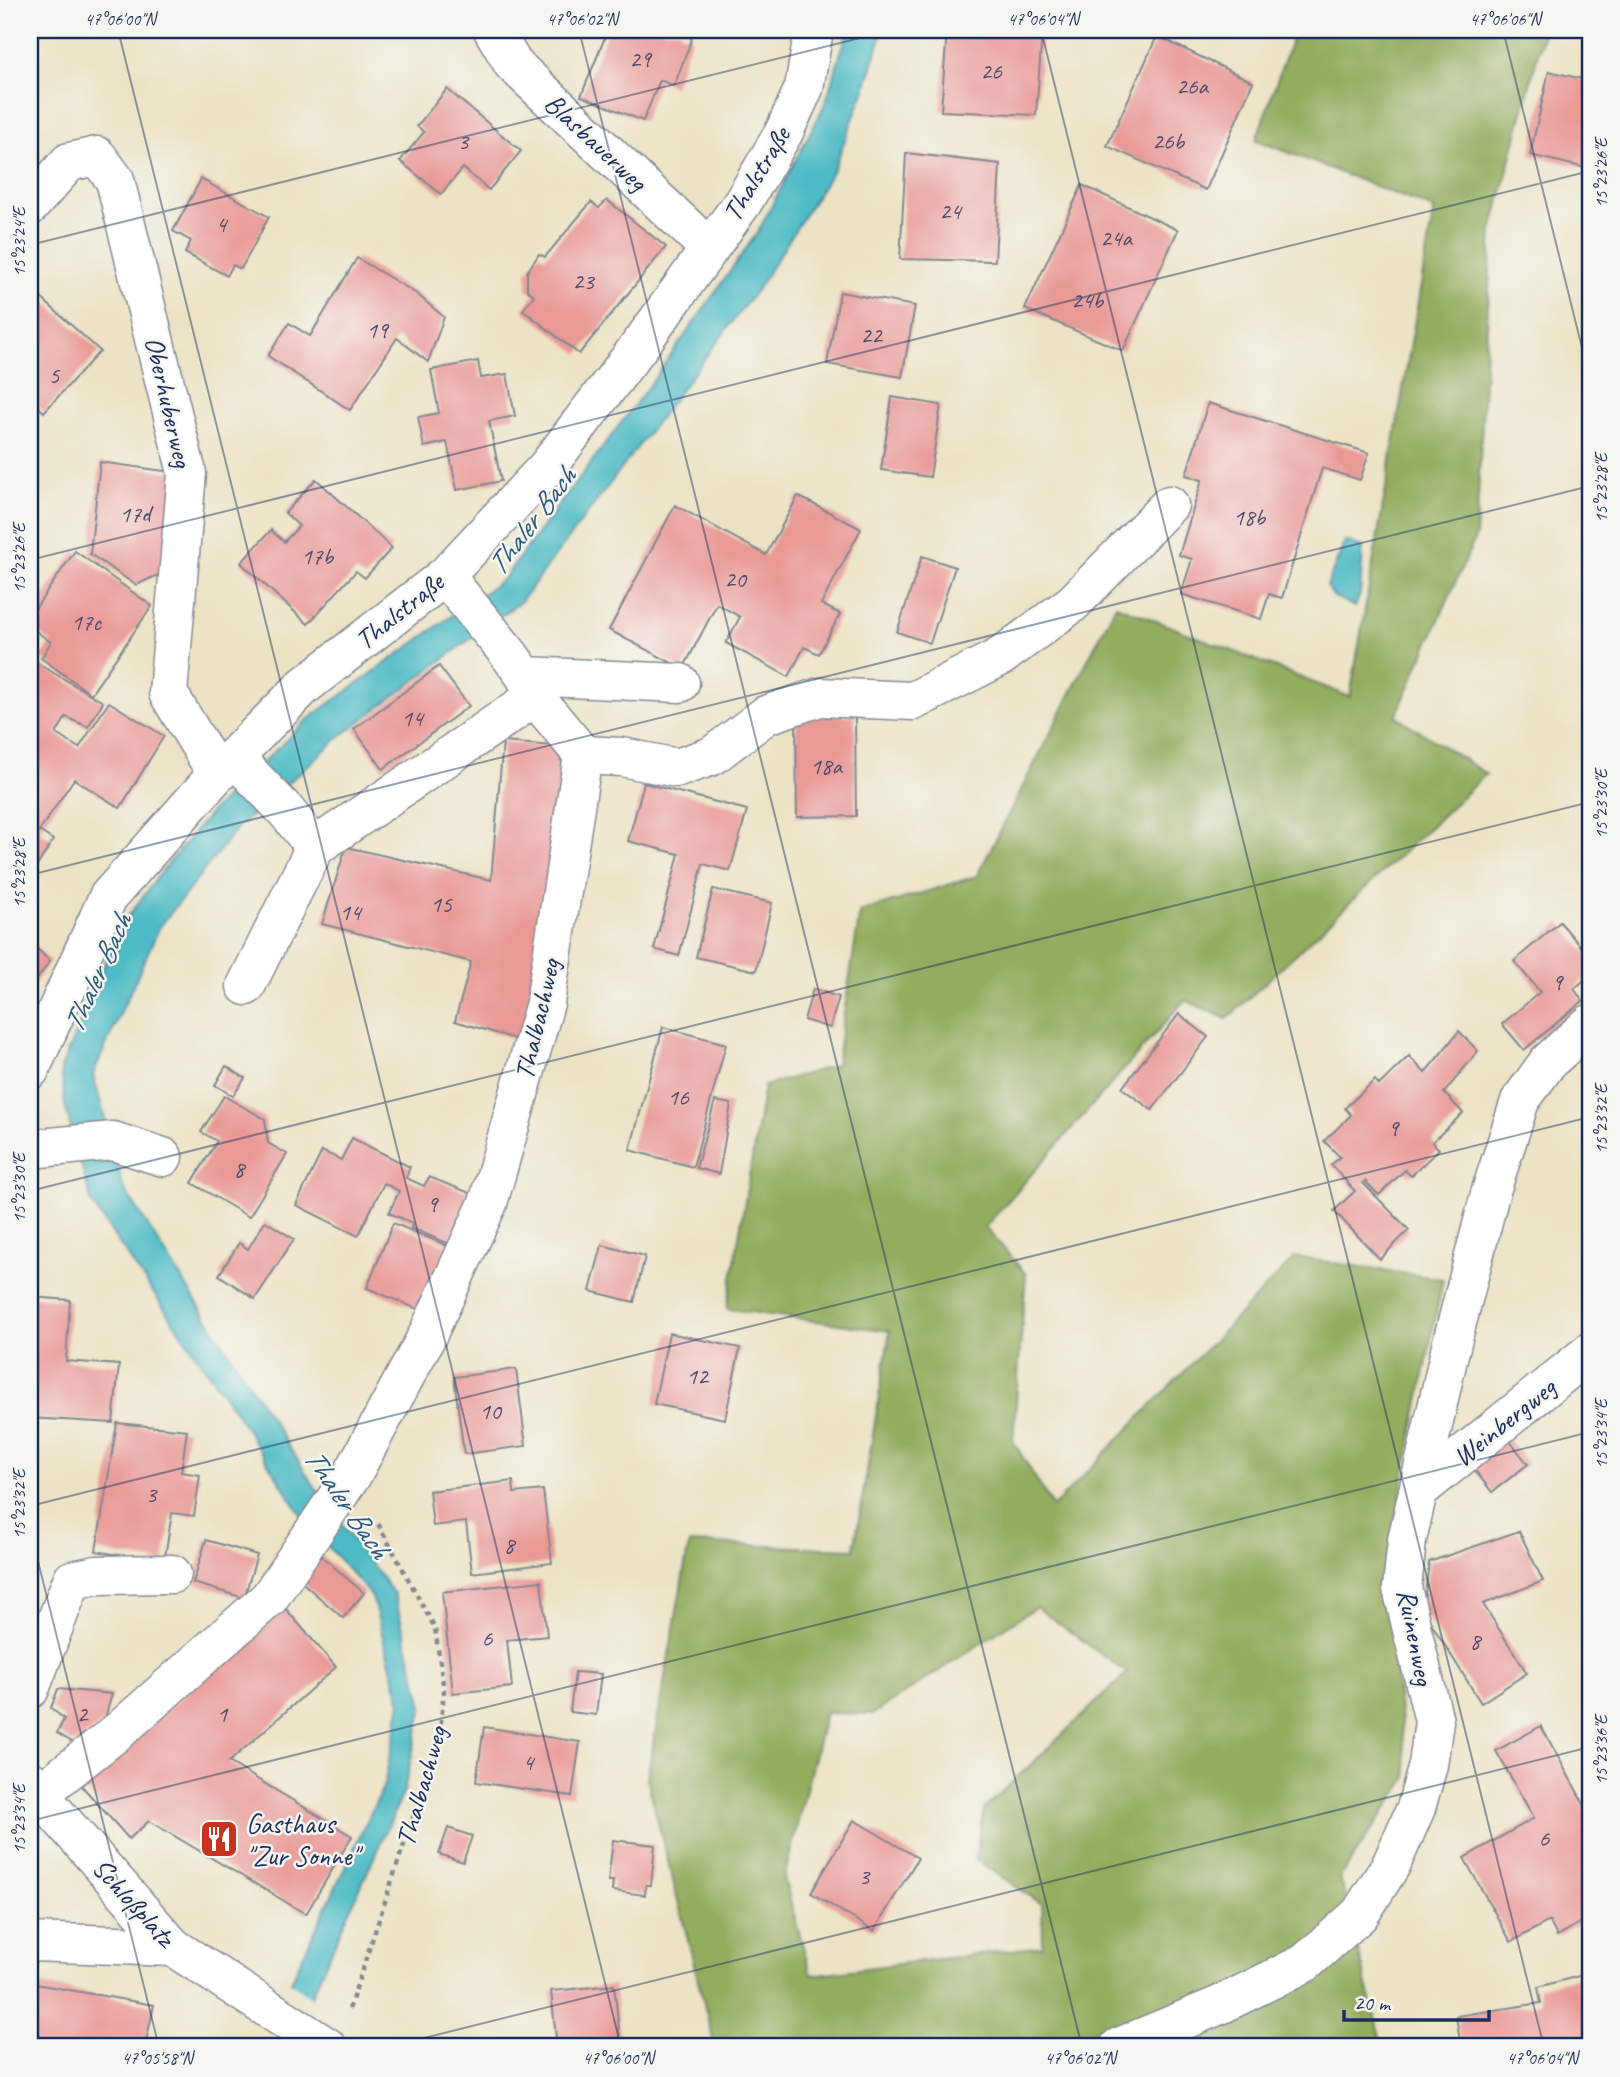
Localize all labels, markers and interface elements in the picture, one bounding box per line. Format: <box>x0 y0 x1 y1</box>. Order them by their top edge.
text: 47°06'00"N <box>85 8 159 30</box>
text: 47°06'02"N <box>547 8 621 30</box>
text: 47°06'04"N <box>1008 8 1082 30</box>
text: 47°06'06"N <box>1470 8 1544 30</box>
house number: 29 <box>629 44 653 74</box>
house number: 26 <box>980 56 1003 86</box>
house number: 26a <box>1176 71 1210 101</box>
street label: Blasbauerweg <box>537 86 656 200</box>
street label: Thalstraße <box>714 119 799 227</box>
house number: 3 <box>458 126 471 156</box>
house number: 26b <box>1152 126 1186 156</box>
text: 15°23'26"E <box>1590 136 1612 208</box>
house number: 24 <box>939 196 963 226</box>
text: 15°23'24"E <box>8 205 30 277</box>
house number: 4 <box>216 209 229 239</box>
house number: 24a <box>1100 223 1134 253</box>
house number: 23 <box>572 266 596 296</box>
house number: 24b <box>1071 285 1105 315</box>
house number: 19 <box>366 315 390 345</box>
house number: 22 <box>860 320 884 350</box>
street label: Oberhuberweg <box>137 333 201 472</box>
house number: 5 <box>49 360 61 390</box>
text: 15°23'28"E <box>1590 451 1612 523</box>
water label: Thaler Bach <box>478 457 586 583</box>
house number: 17d <box>119 499 154 529</box>
house number: 18b <box>1233 502 1267 532</box>
text: 15°23'26"E <box>8 521 30 593</box>
house number: 17b <box>301 541 335 571</box>
street label: Thalstraße <box>348 564 452 657</box>
house number: 20 <box>724 564 748 594</box>
house number: 17c <box>71 607 103 637</box>
house number: 14 <box>401 703 425 733</box>
house number: 18a <box>810 751 844 781</box>
text: 15°23'30"E <box>1590 767 1612 839</box>
text: 15°23'28"E <box>8 836 30 908</box>
house number: 15 <box>430 889 453 919</box>
house number: 14 <box>339 897 363 927</box>
water label: Thaler Bach <box>54 905 141 1038</box>
street label: Thalbachweg <box>506 954 568 1083</box>
house number: 9 <box>1552 967 1565 997</box>
house number: 16 <box>667 1082 690 1112</box>
text: 15°23'32"E <box>1590 1082 1612 1154</box>
house number: 9 <box>1388 1113 1401 1143</box>
text: 15°23'30"E <box>8 1151 30 1223</box>
house number: 8 <box>234 1154 247 1184</box>
house number: 9 <box>427 1189 440 1219</box>
house number: 12 <box>686 1361 710 1391</box>
street label: Weinbergweg <box>1446 1369 1564 1474</box>
house number: 10 <box>479 1396 503 1426</box>
text: 15°23'34"E <box>1590 1397 1612 1469</box>
water label: Thaler Bach <box>295 1440 400 1568</box>
text: 15°23'32"E <box>8 1467 30 1539</box>
house number: 3 <box>146 1479 159 1509</box>
house number: 8 <box>504 1530 517 1560</box>
street label: Ruinenweg <box>1390 1586 1443 1689</box>
house number: 6 <box>482 1623 494 1653</box>
house number: 8 <box>1470 1626 1483 1656</box>
house number: 2 <box>77 1699 90 1729</box>
house number: 1 <box>217 1699 229 1729</box>
text: 15°23'36"E <box>1590 1713 1612 1785</box>
street label: Thalbachweg <box>387 1721 455 1850</box>
house number: 4 <box>523 1747 536 1777</box>
text: 15°23'34"E <box>8 1782 30 1854</box>
place label: Gasthaus "Zur Sonne" <box>246 1806 363 1873</box>
restaurant icon: Gasthaus "Zur Sonne" <box>198 1818 240 1860</box>
house number: 6 <box>1539 1823 1551 1853</box>
street label: Schloßplatz <box>85 1850 185 1956</box>
house number: 3 <box>859 1861 872 1891</box>
scale bar <box>1344 1979 1489 2023</box>
text: 20 m <box>1354 1990 1392 2016</box>
text: 47°05'58"N <box>122 2047 196 2069</box>
text: 47°06'00"N <box>583 2047 657 2069</box>
text: 47°06'02"N <box>1045 2047 1119 2069</box>
text: 47°06'04"N <box>1507 2047 1581 2069</box>

